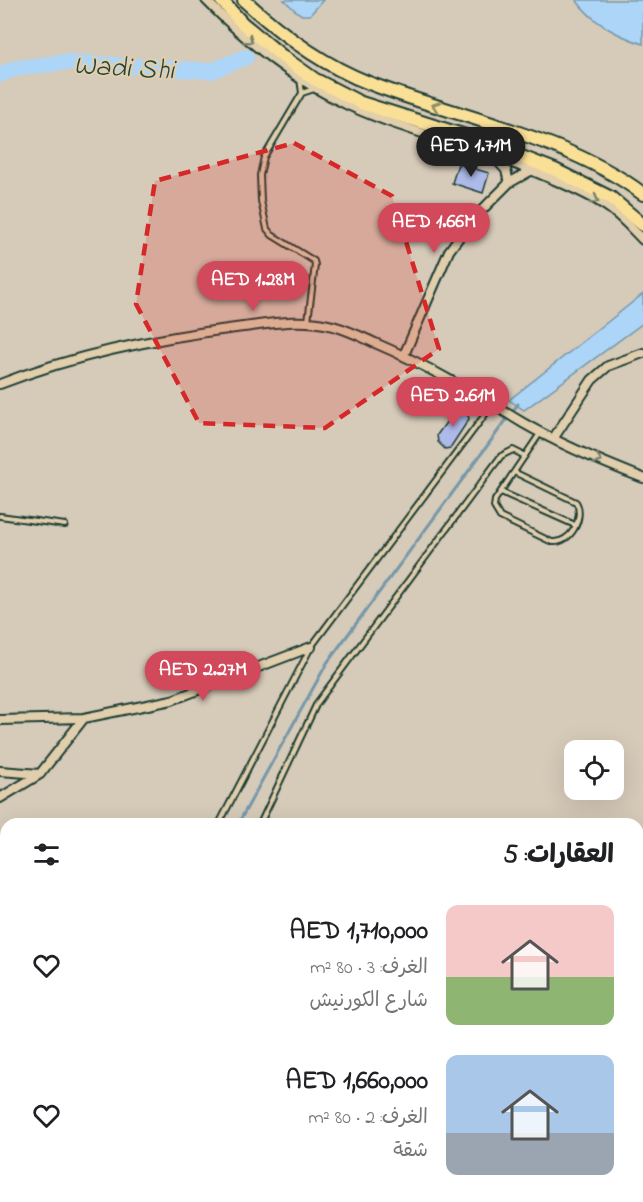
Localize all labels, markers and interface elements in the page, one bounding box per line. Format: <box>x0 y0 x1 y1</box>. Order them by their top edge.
one-way arrow <box>242 33 253 44</box>
water label: Wadi Shi <box>72 46 178 93</box>
one-way arrow <box>431 100 442 113</box>
pin: AED 1.71M <box>402 127 540 178</box>
text: AED 1.71M <box>430 132 512 161</box>
one-way arrow <box>589 192 599 204</box>
pin: AED 1.66M <box>365 203 503 254</box>
text: AED 1.66M <box>392 208 476 237</box>
pin: AED 1.28M <box>184 261 322 312</box>
text: AED 1.28M <box>211 266 295 295</box>
pin: AED 2.61M <box>384 377 522 428</box>
text: AED 2.61M <box>410 382 496 411</box>
one-way arrow <box>591 452 602 464</box>
pin: AED 2.27M <box>134 651 272 702</box>
text: AED 2.27M <box>159 656 247 685</box>
map controls <box>564 740 624 800</box>
button: locate <box>564 740 624 800</box>
text: العقارات: 5 <box>503 837 614 875</box>
icon: filters <box>30 838 63 871</box>
text: AED 1,710,000 <box>290 913 428 951</box>
icon: home <box>494 929 566 1001</box>
icon: heart <box>30 949 63 982</box>
text: الغرف: 3 · 80 m² <box>310 954 428 983</box>
text: شارع الكورنيش <box>309 987 428 1016</box>
text: AED 1,660,000 <box>286 1063 428 1101</box>
icon: home <box>494 1079 566 1151</box>
icon: heart <box>30 1099 63 1132</box>
text: الغرف: 2 · 80 m² <box>308 1104 428 1133</box>
text: شقة <box>393 1137 428 1166</box>

